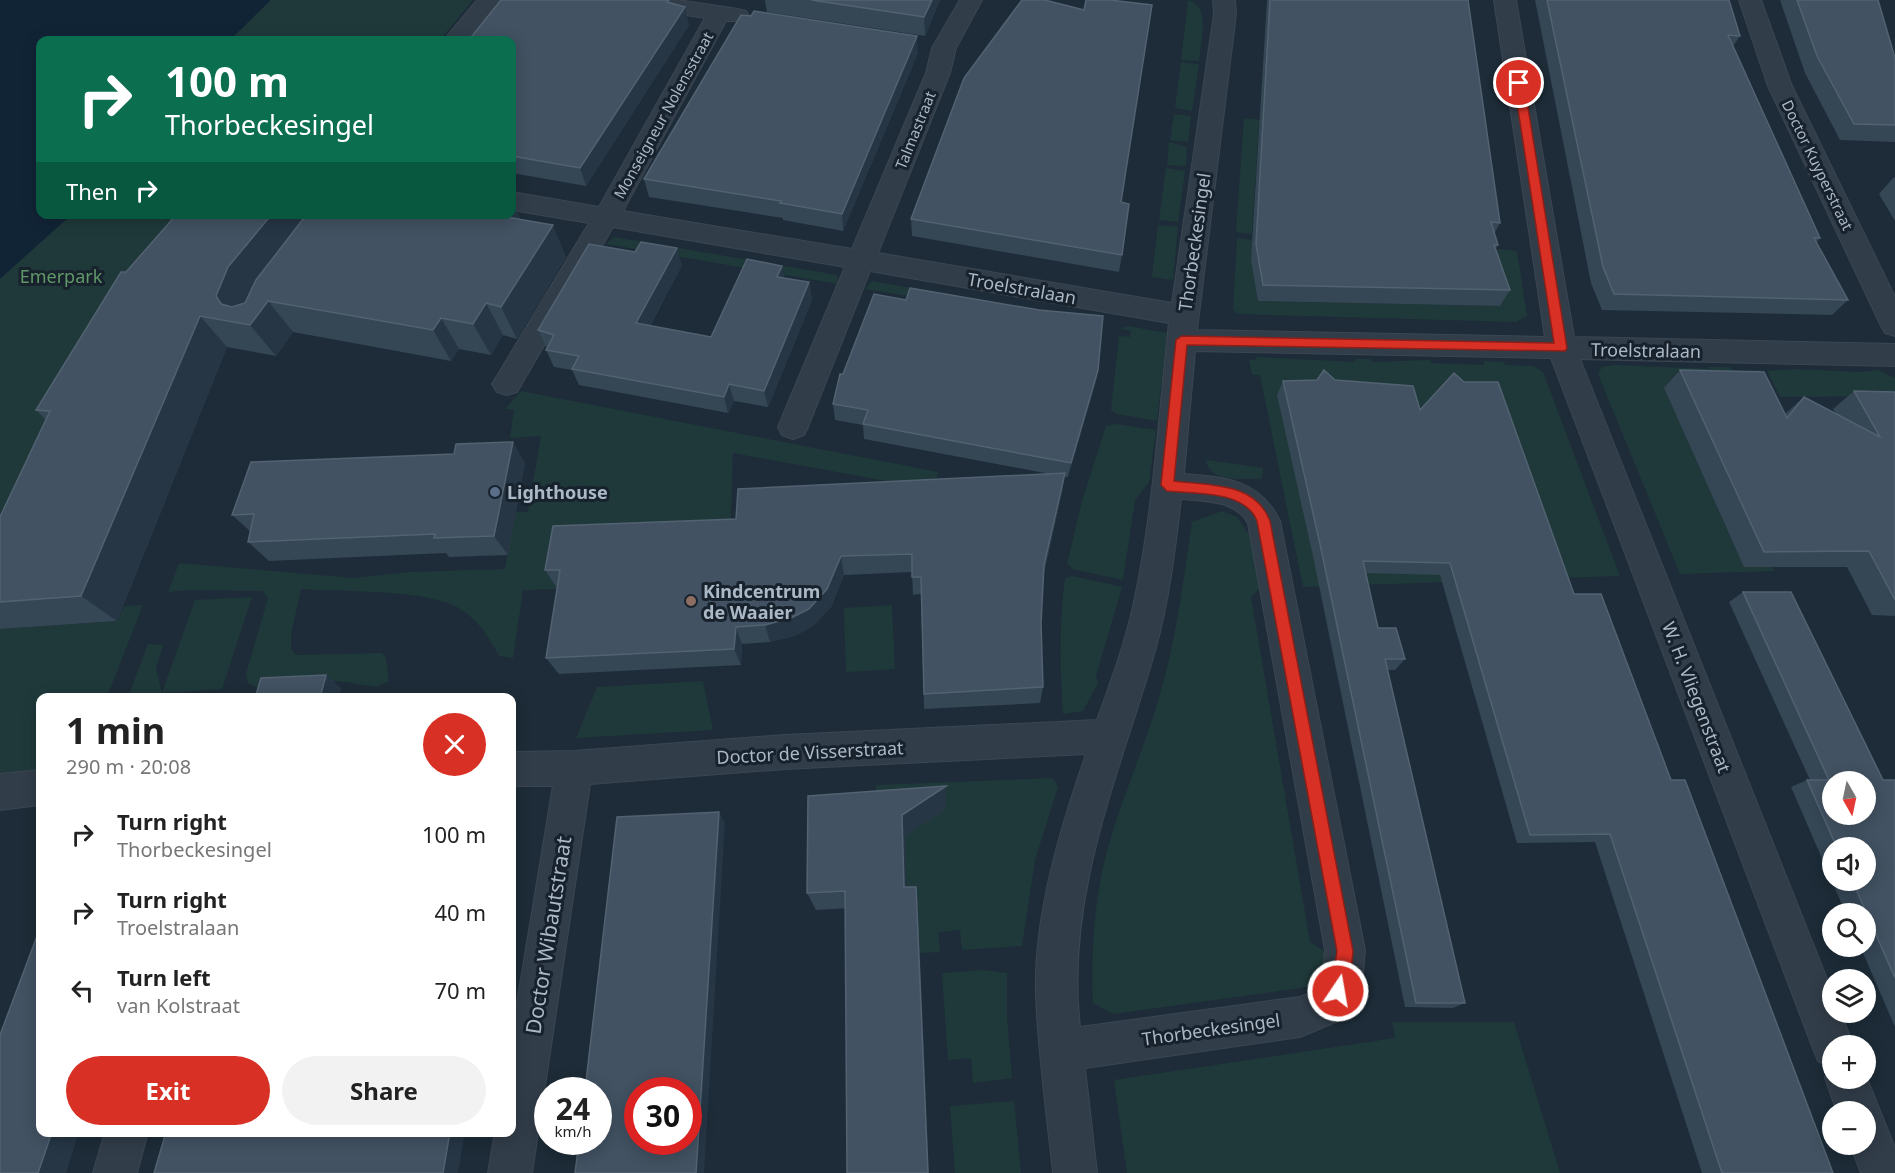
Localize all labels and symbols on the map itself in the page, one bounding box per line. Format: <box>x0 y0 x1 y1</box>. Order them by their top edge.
street label: Monseigneur Nolensstraat <box>609 28 718 202</box>
pin <box>1493 57 1544 108</box>
street label: Talmastraat <box>890 87 940 172</box>
street label: Doctor Kuyperstraat <box>1778 97 1859 234</box>
street label: Thorbeckesingel <box>1172 171 1216 313</box>
park label: Emerpark <box>20 264 103 288</box>
street label: Troelstralaan <box>966 267 1078 309</box>
street label: Troelstralaan <box>1591 337 1701 363</box>
place label: Lighthouse <box>507 480 608 504</box>
marker: Lighthouse <box>488 485 502 499</box>
place label: Kindcentrum de Waaier <box>703 579 820 624</box>
marker: Kindcentrum de Waaier <box>684 594 698 608</box>
street label: W. H. Vliegenstraat <box>1657 618 1737 776</box>
street label: Doctor de Visserstraat <box>716 735 905 769</box>
north arrow <box>1822 771 1876 825</box>
street label: Doctor Wibautstraat <box>519 834 578 1036</box>
position arrow <box>1306 959 1370 1023</box>
street label: Thorbeckesingel <box>1140 1007 1282 1051</box>
speed limit sign: 30 <box>624 1077 702 1155</box>

